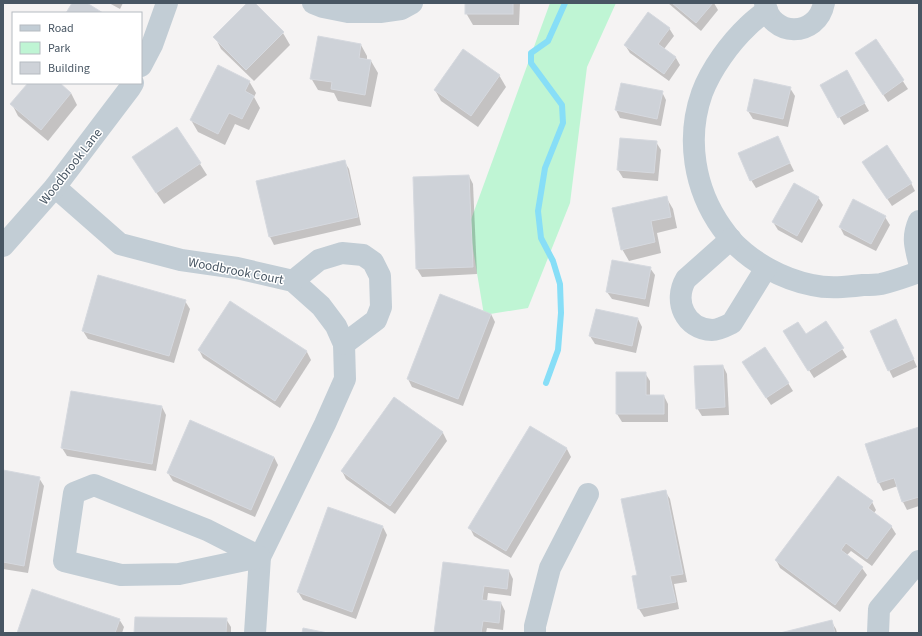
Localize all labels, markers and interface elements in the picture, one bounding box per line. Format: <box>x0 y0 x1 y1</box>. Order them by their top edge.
legend <box>12 12 142 84</box>
text: Road <box>48 20 74 37</box>
text: Park <box>48 40 70 57</box>
text: Building <box>48 60 90 77</box>
street label: Woodbrook Lane <box>35 125 106 209</box>
street label: Woodbrook Court <box>187 253 286 289</box>

